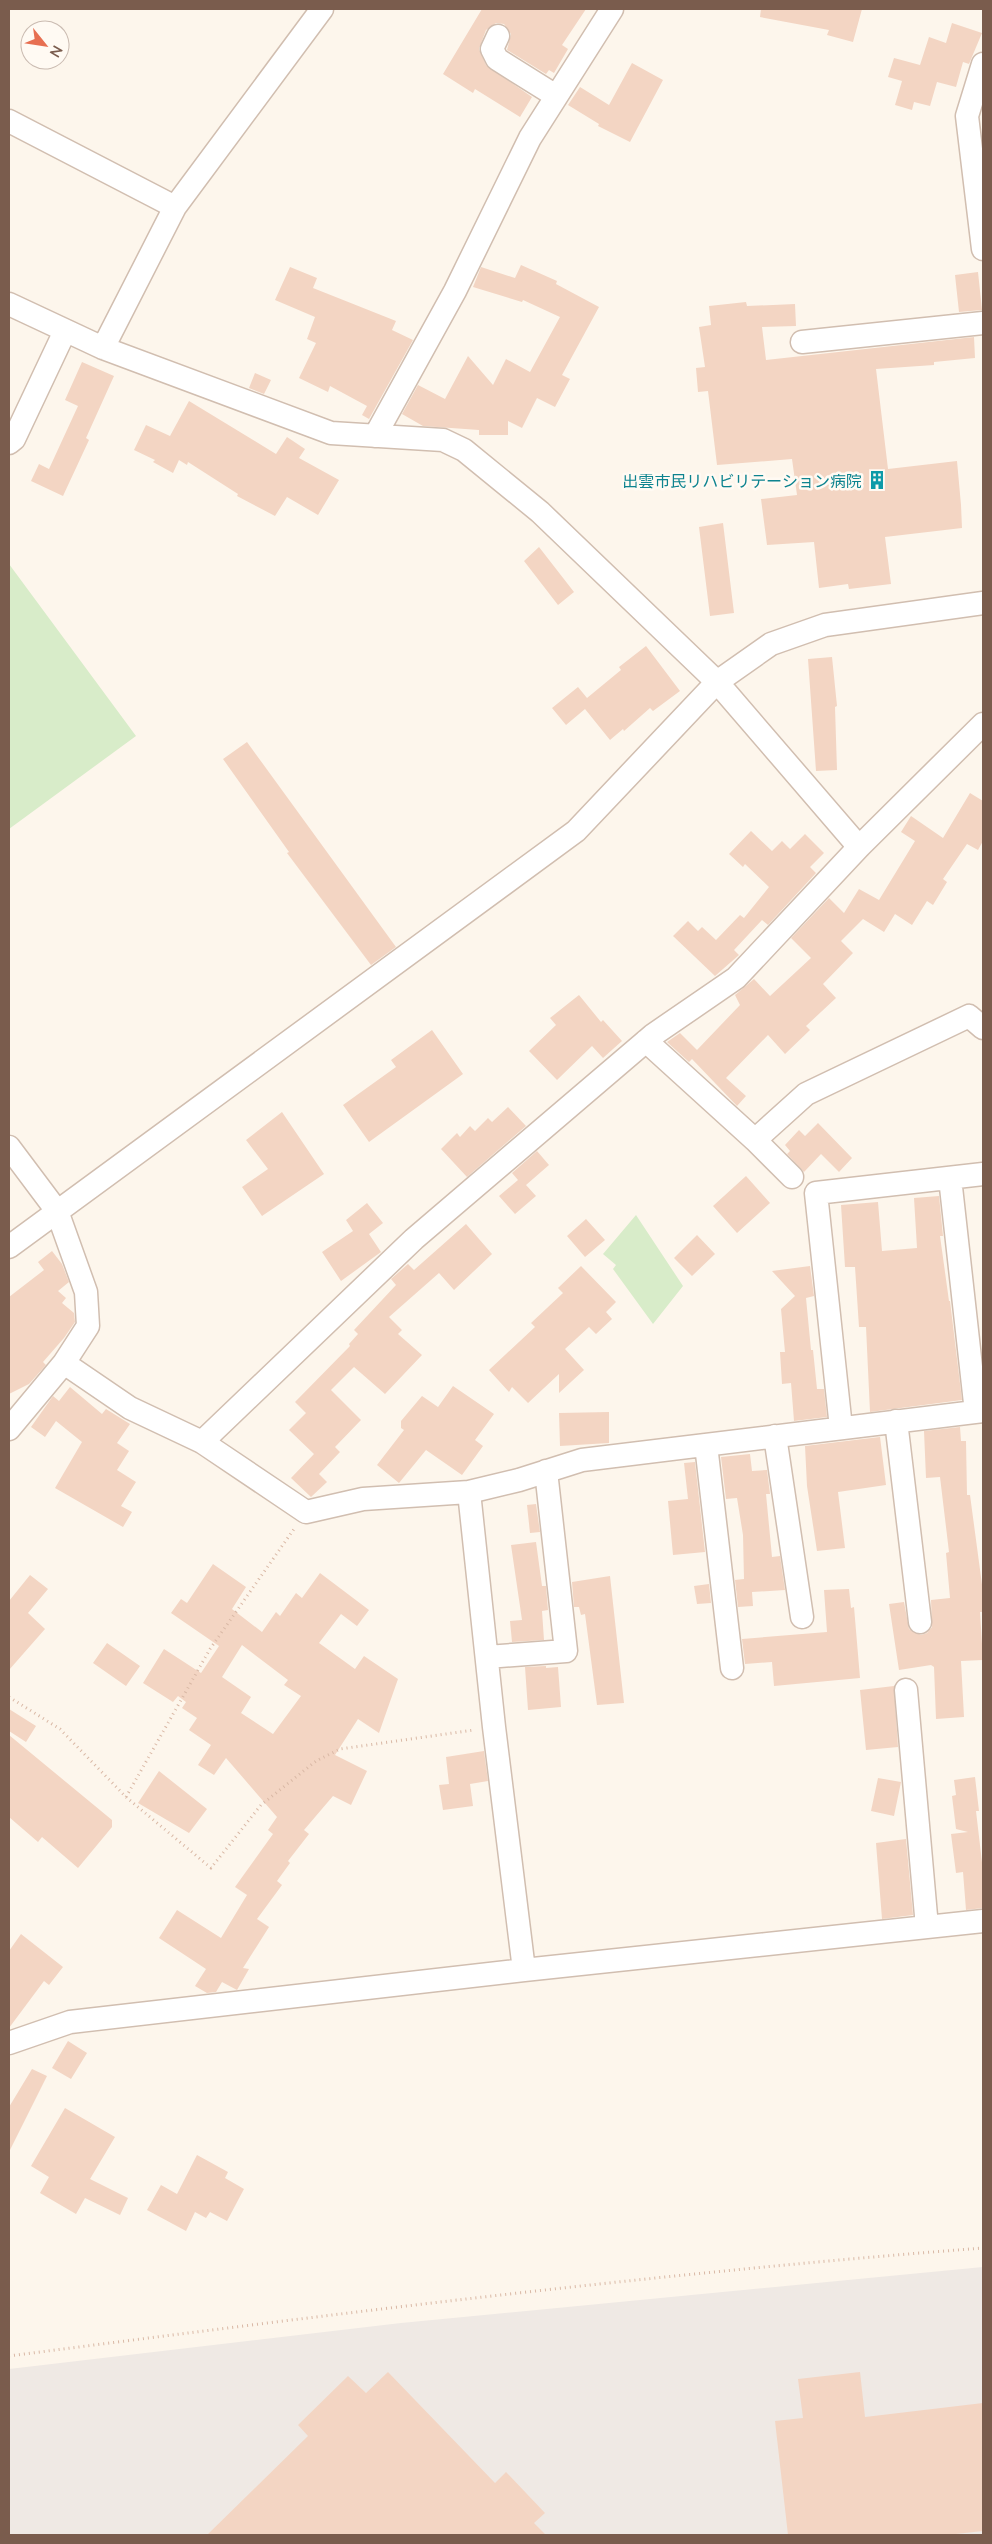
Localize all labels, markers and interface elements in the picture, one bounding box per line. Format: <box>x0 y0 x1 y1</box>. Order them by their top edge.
north arrow <box>20 20 70 70</box>
text: N <box>47 43 67 61</box>
building icon: 出雲市民リハビリテーション病院 <box>866 469 888 491</box>
place label: 出雲市民リハビリテーション病院 <box>622 471 862 490</box>

